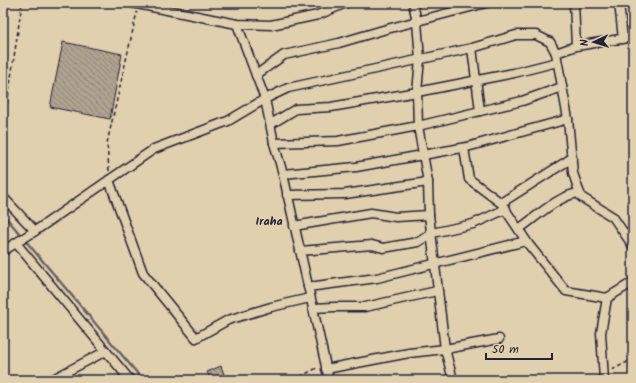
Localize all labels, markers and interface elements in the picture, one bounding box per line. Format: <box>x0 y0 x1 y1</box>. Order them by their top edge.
north arrow <box>574 22 614 62</box>
text: N <box>576 38 594 47</box>
district label: Iraha <box>255 212 283 231</box>
scale bar <box>486 335 552 361</box>
text: 50 m <box>492 340 519 359</box>

